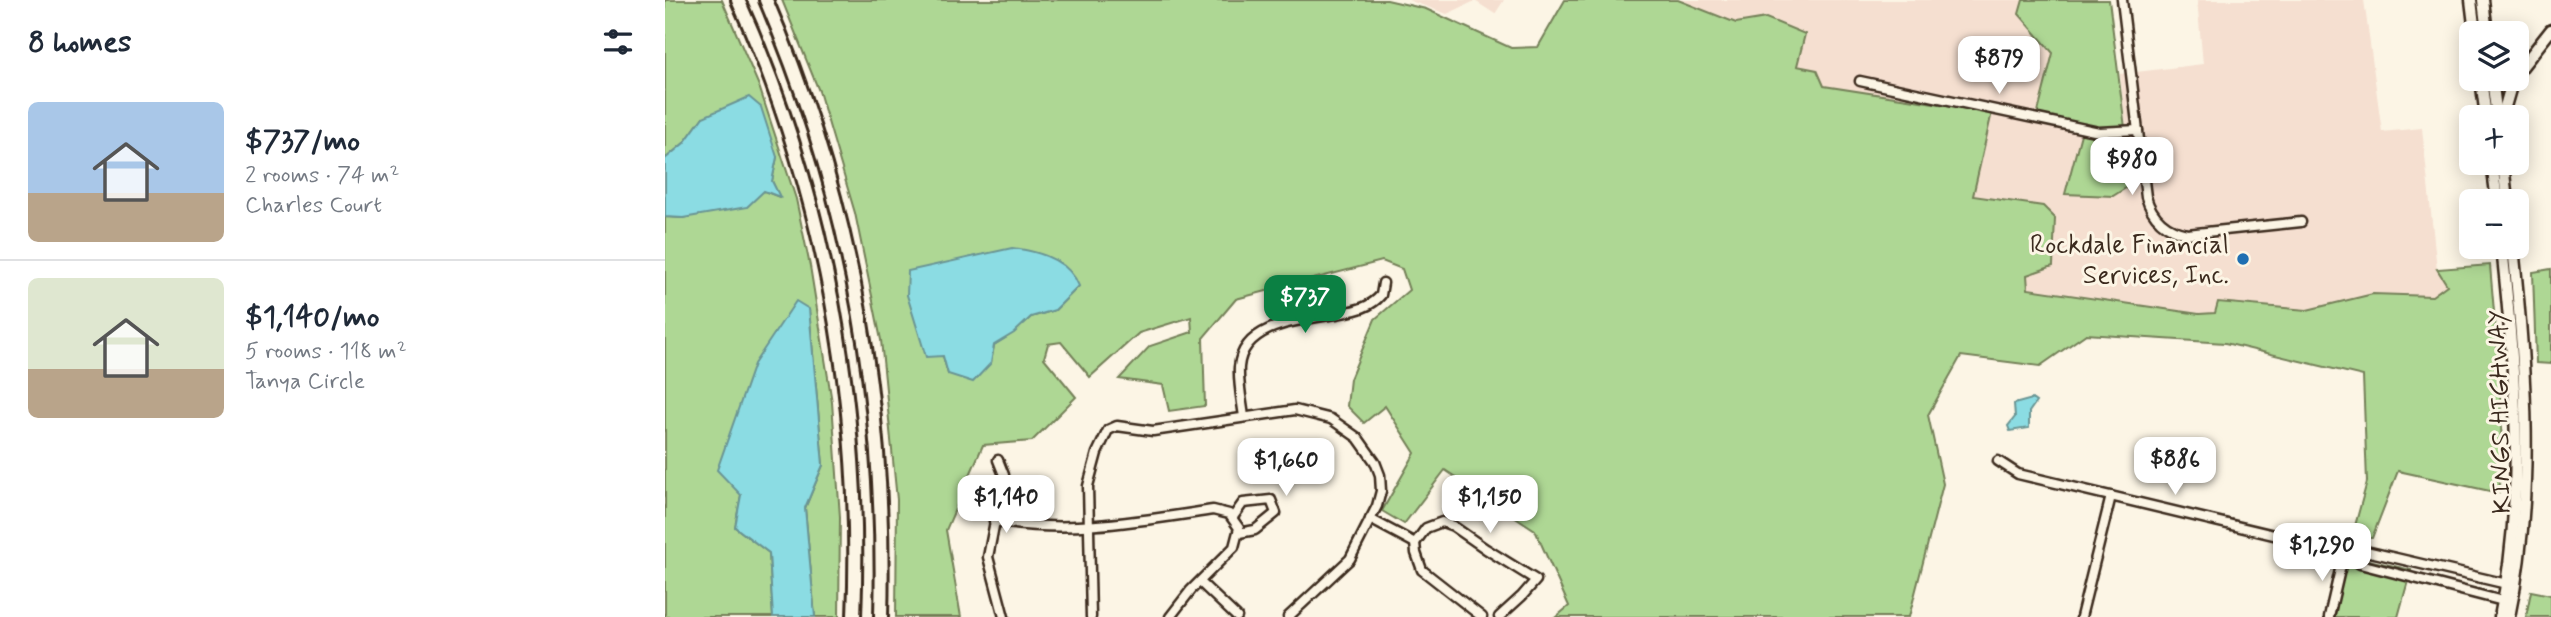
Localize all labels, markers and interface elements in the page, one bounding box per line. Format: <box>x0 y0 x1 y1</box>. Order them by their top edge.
map controls <box>2459 21 2529 259</box>
button: layers <box>2459 21 2529 91</box>
text: 8 homes <box>28 23 131 62</box>
icon: filters <box>599 23 637 61</box>
pin: $879 <box>1958 36 2040 96</box>
text: $879 <box>1974 44 2024 74</box>
button: + <box>2459 105 2529 175</box>
text: $737/mo <box>245 122 360 161</box>
icon: home <box>84 130 168 214</box>
pin: $980 <box>2091 138 2173 197</box>
text: $980 <box>2106 145 2158 175</box>
text: 2 rooms · 74 m² <box>245 161 400 191</box>
button: − <box>2459 189 2529 259</box>
text: Charles Court <box>245 191 382 221</box>
place label: Rockdale Financial Services, Inc. <box>2030 229 2229 293</box>
marker: Rockdale Financial Services, Inc. <box>2235 251 2251 267</box>
pin: $737 <box>1264 276 1346 335</box>
text: $737 <box>1280 283 1330 313</box>
text: $1,140/mo <box>245 298 380 337</box>
icon: home <box>84 306 168 390</box>
street label: KINGS HIGHWAY <box>2482 310 2520 514</box>
text: 5 rooms · 118 m² <box>245 337 407 367</box>
text: Tanya Circle <box>245 367 365 397</box>
pin: $1,660 <box>1229 438 1343 498</box>
pin: $886 <box>2134 438 2216 497</box>
text: $886 <box>2150 445 2200 475</box>
text: $1,660 <box>1253 446 1319 476</box>
pin: $1,140 <box>949 476 1063 535</box>
pin: $1,150 <box>1433 476 1547 535</box>
text: $1,140 <box>973 483 1039 513</box>
text: $1,150 <box>1458 483 1522 513</box>
pin: $1,290 <box>2265 524 2379 583</box>
text: $1,290 <box>2289 531 2355 561</box>

